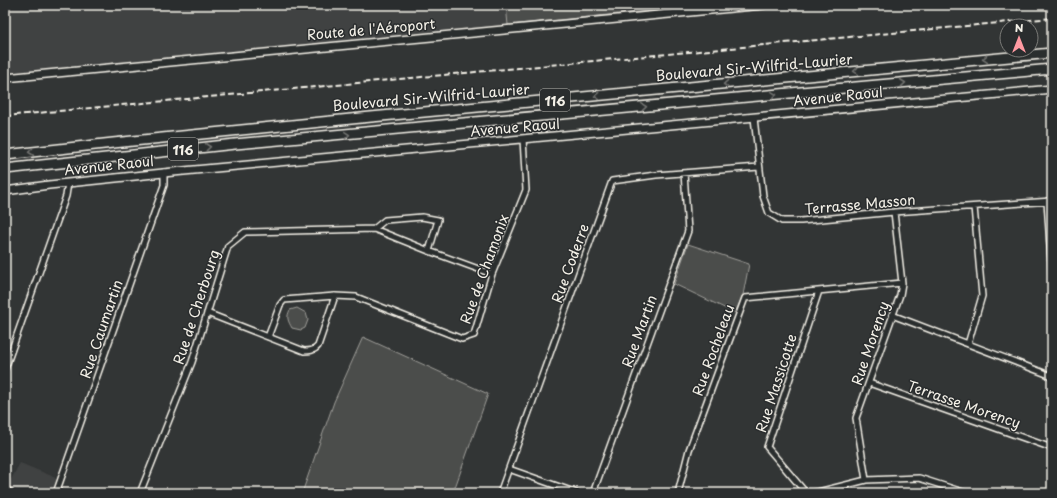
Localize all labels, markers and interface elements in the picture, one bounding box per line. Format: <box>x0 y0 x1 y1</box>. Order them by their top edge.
street label: Route de l'Aéroport <box>306 13 436 45</box>
north arrow <box>999 18 1039 58</box>
text: N <box>1015 19 1024 36</box>
street label: Boulevard Sir-Wilfrid-Laurier <box>655 48 854 86</box>
one-way arrow <box>982 55 988 64</box>
one-way arrow <box>853 67 859 76</box>
street label: Boulevard Sir-Wilfrid-Laurier <box>332 78 531 116</box>
one-way arrow <box>723 79 729 88</box>
one-way arrow <box>900 79 906 88</box>
street label: Avenue Raoul <box>792 81 884 111</box>
road number: 116 <box>540 89 570 111</box>
one-way arrow <box>594 91 600 100</box>
one-way arrow <box>771 91 777 100</box>
one-way arrow <box>641 103 647 112</box>
street label: Avenue Raoul <box>469 113 561 141</box>
one-way arrow <box>344 130 350 139</box>
road number: 116 <box>168 138 198 160</box>
one-way arrow <box>205 143 211 152</box>
one-way arrow <box>28 147 34 156</box>
street label: Avenue Raoul <box>63 150 155 180</box>
street label: Terrasse Masson <box>804 189 916 219</box>
street label: Rue de Chamonix <box>454 211 514 327</box>
street label: Rue Coderre <box>546 220 594 306</box>
street label: Rue de Cherbourg <box>168 247 224 367</box>
street label: Rue Caumartin <box>74 277 128 381</box>
street label: Rue Martin <box>616 292 662 370</box>
street label: Rue Morency <box>846 298 894 388</box>
street label: Rue Rocheleau <box>687 301 739 399</box>
street label: Rue Massicotte <box>750 331 802 435</box>
street label: Terrasse Morency <box>905 375 1023 433</box>

